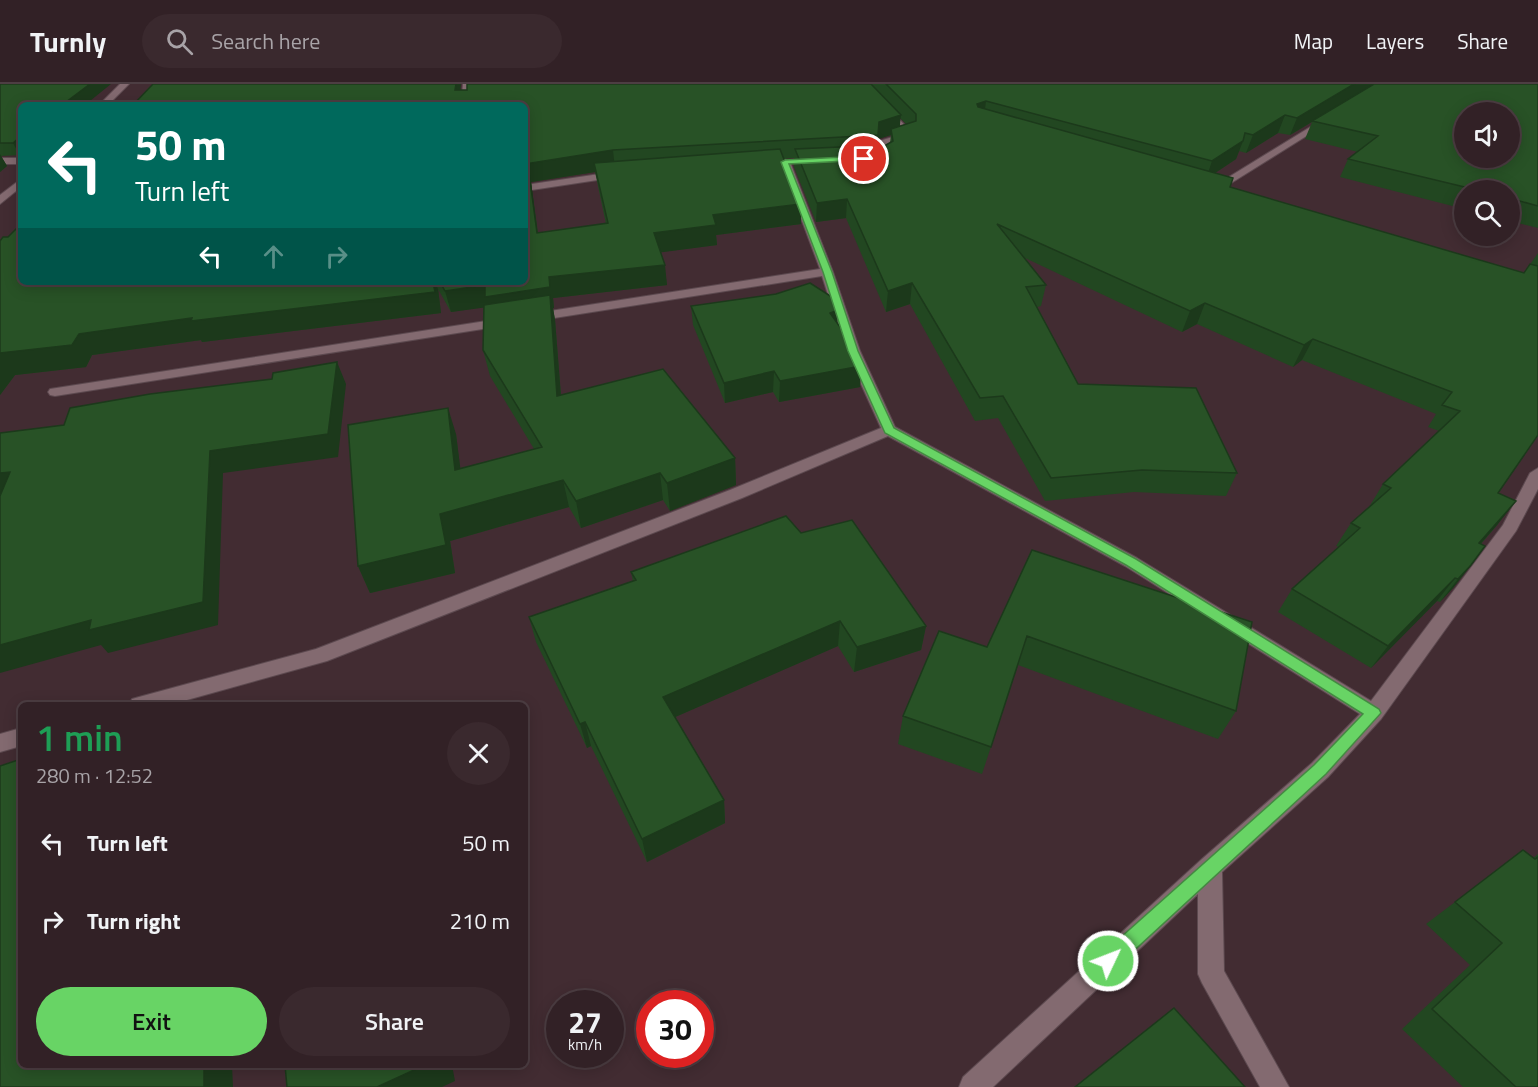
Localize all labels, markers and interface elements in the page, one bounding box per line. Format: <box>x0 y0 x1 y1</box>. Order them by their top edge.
search box <box>142 14 562 68</box>
text: Turnly <box>30 20 106 63</box>
text: Search here <box>211 24 320 58</box>
icon: search <box>163 25 196 58</box>
text: Map <box>1294 25 1333 57</box>
text: Layers <box>1366 25 1424 57</box>
text: Share <box>1457 25 1508 57</box>
map controls <box>1454 102 1520 246</box>
button: sound <box>1454 102 1520 168</box>
text: 50 m <box>135 112 227 176</box>
icon: left <box>36 126 114 204</box>
pin <box>838 133 889 184</box>
icon: arrive <box>847 142 880 175</box>
text: Turn left <box>135 170 229 211</box>
button: search <box>1454 180 1520 246</box>
icon: left <box>194 240 227 273</box>
icon: ahead <box>257 240 290 273</box>
icon: right <box>320 240 353 273</box>
text: 1 min <box>36 710 123 765</box>
button: close <box>447 722 510 785</box>
text: 280 m · 12:52 <box>36 760 153 791</box>
text: Turn left <box>87 826 168 860</box>
text: 50 m <box>462 826 510 860</box>
icon: left <box>36 827 69 860</box>
text: Turn right <box>87 904 181 938</box>
text: 210 m <box>450 904 510 938</box>
icon: right <box>36 905 69 938</box>
position arrow <box>1076 929 1140 993</box>
button: Exit <box>36 987 267 1056</box>
button: Share <box>279 987 510 1056</box>
speed limit sign: 30 <box>636 990 714 1068</box>
text: 27 <box>568 999 602 1045</box>
text: km/h <box>568 1033 602 1056</box>

